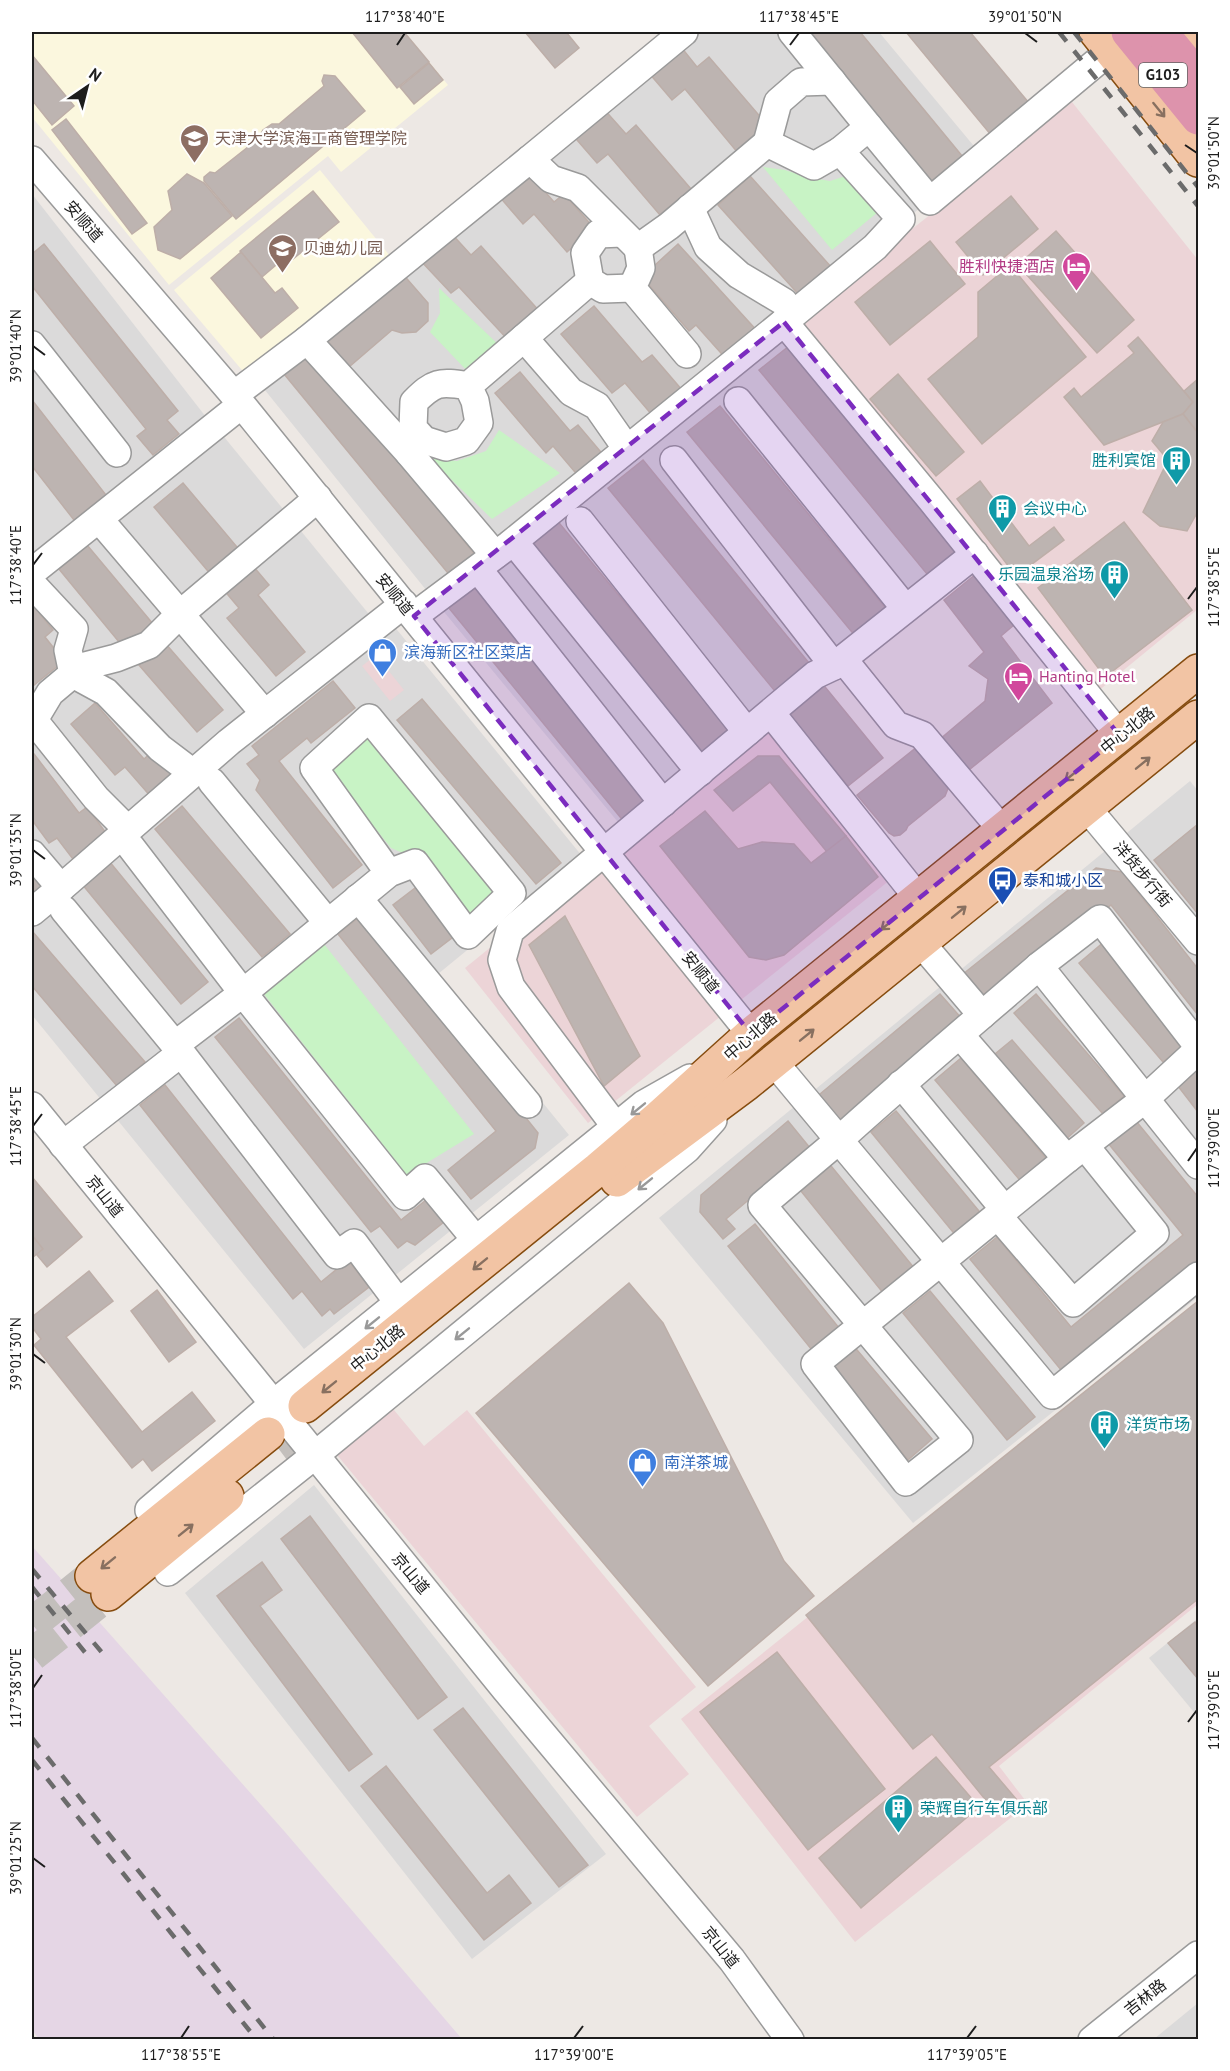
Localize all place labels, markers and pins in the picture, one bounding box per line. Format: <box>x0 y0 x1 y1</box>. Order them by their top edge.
school or university icon: 天津大学滨海工商管理学院 <box>178 122 210 164</box>
place label: 天津大学滨海工商管理学院 <box>215 128 407 148</box>
school or university icon: 贝迪幼儿园 <box>266 232 298 274</box>
place label: 贝迪幼儿园 <box>303 238 383 258</box>
hotel icon: 胜利快捷酒店 <box>1060 250 1092 292</box>
place label: 胜利快捷酒店 <box>959 256 1055 276</box>
building icon: 胜利宾馆 <box>1161 444 1193 486</box>
place label: 胜利宾馆 <box>1092 450 1156 470</box>
building icon: 会议中心 <box>986 492 1018 534</box>
place label: 会议中心 <box>1023 498 1087 518</box>
building icon: 乐园温泉浴场 <box>1099 558 1131 600</box>
place label: 乐园温泉浴场 <box>998 564 1094 584</box>
shop icon: 滨海新区社区菜店 <box>367 636 399 678</box>
place label: 滨海新区社区菜店 <box>404 642 532 662</box>
hotel icon: Hanting Hotel <box>1002 660 1034 702</box>
place label: Hanting Hotel <box>1039 666 1135 686</box>
bus stop icon: 泰和城小区 <box>986 864 1018 906</box>
place label: 泰和城小区 <box>1023 870 1103 890</box>
building icon: 洋货市场 <box>1089 1408 1121 1450</box>
place label: 洋货市场 <box>1126 1414 1190 1434</box>
shop icon: 南洋茶城 <box>627 1446 659 1488</box>
place label: 南洋茶城 <box>664 1452 728 1472</box>
building icon: 荣辉自行车俱乐部 <box>883 1792 915 1834</box>
place label: 荣辉自行车俱乐部 <box>920 1798 1048 1818</box>

